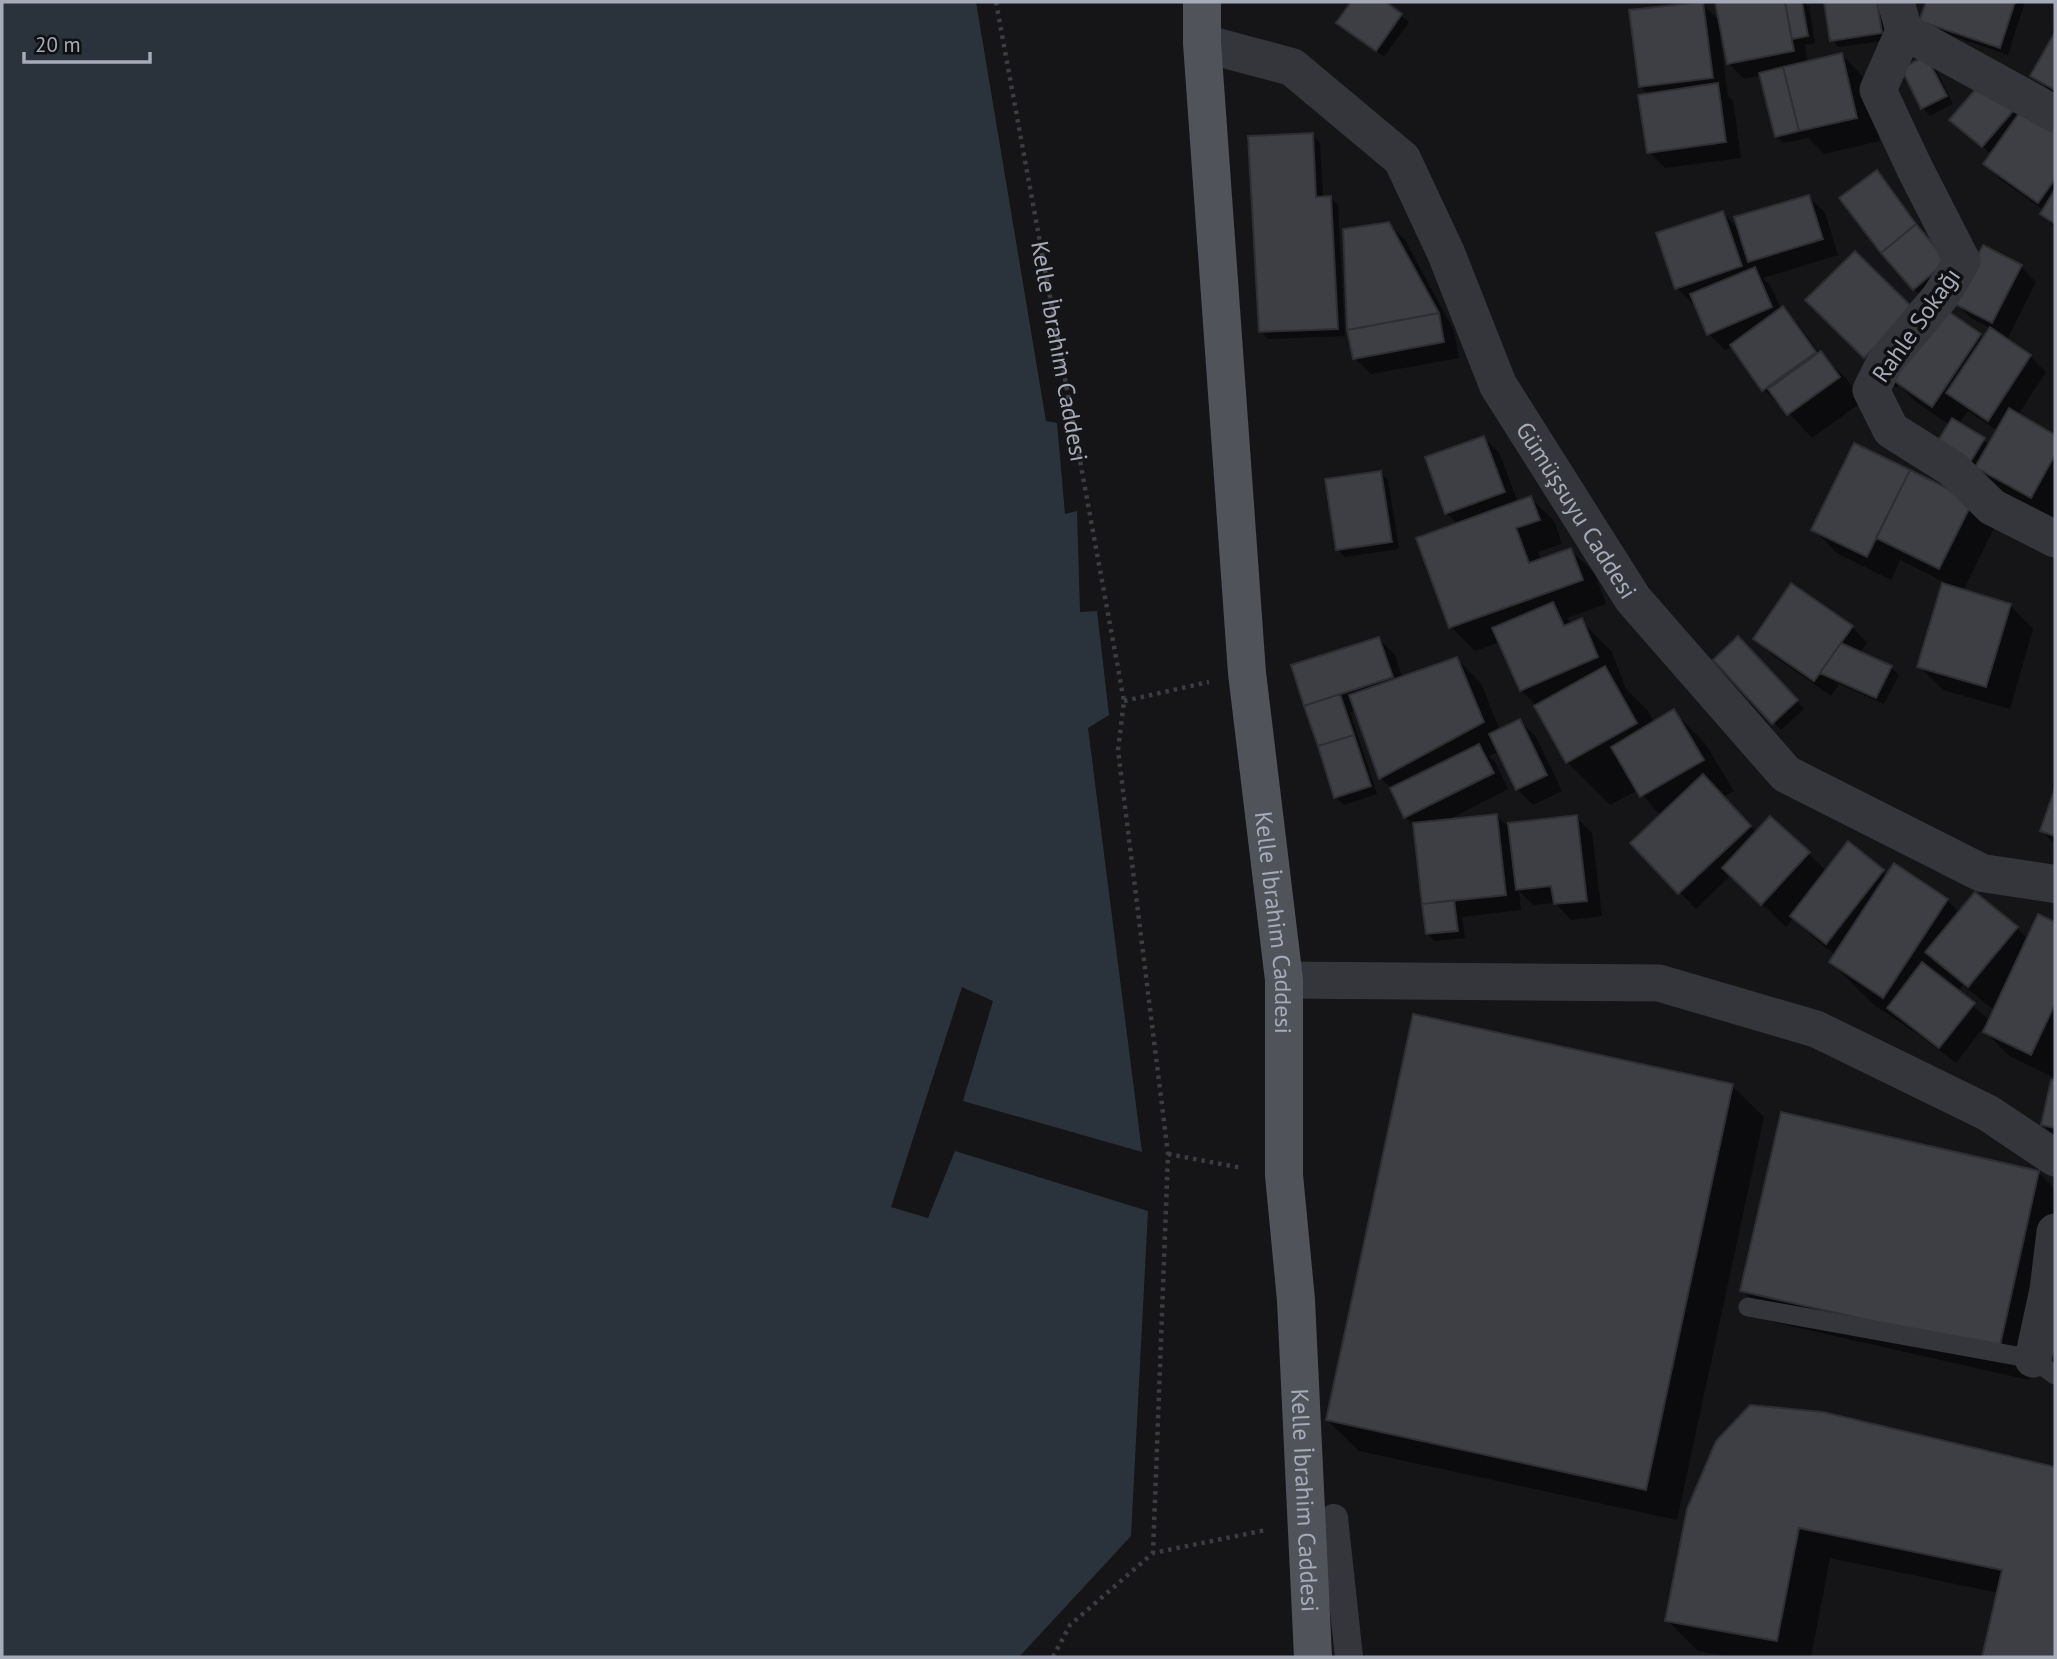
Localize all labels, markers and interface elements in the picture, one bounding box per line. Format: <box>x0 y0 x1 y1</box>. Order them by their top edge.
scale bar <box>24 21 150 65</box>
text: 20 m <box>35 31 81 58</box>
street label: Kelle İbrahim Caddesi <box>1025 238 1095 464</box>
street label: Rahle Sokağı <box>1865 262 1967 388</box>
street label: Gümüşsuyu Caddesi <box>1509 416 1644 604</box>
street label: Kelle İbrahim Caddesi <box>1248 810 1300 1034</box>
street label: Kelle İbrahim Caddesi <box>1285 1388 1326 1613</box>

